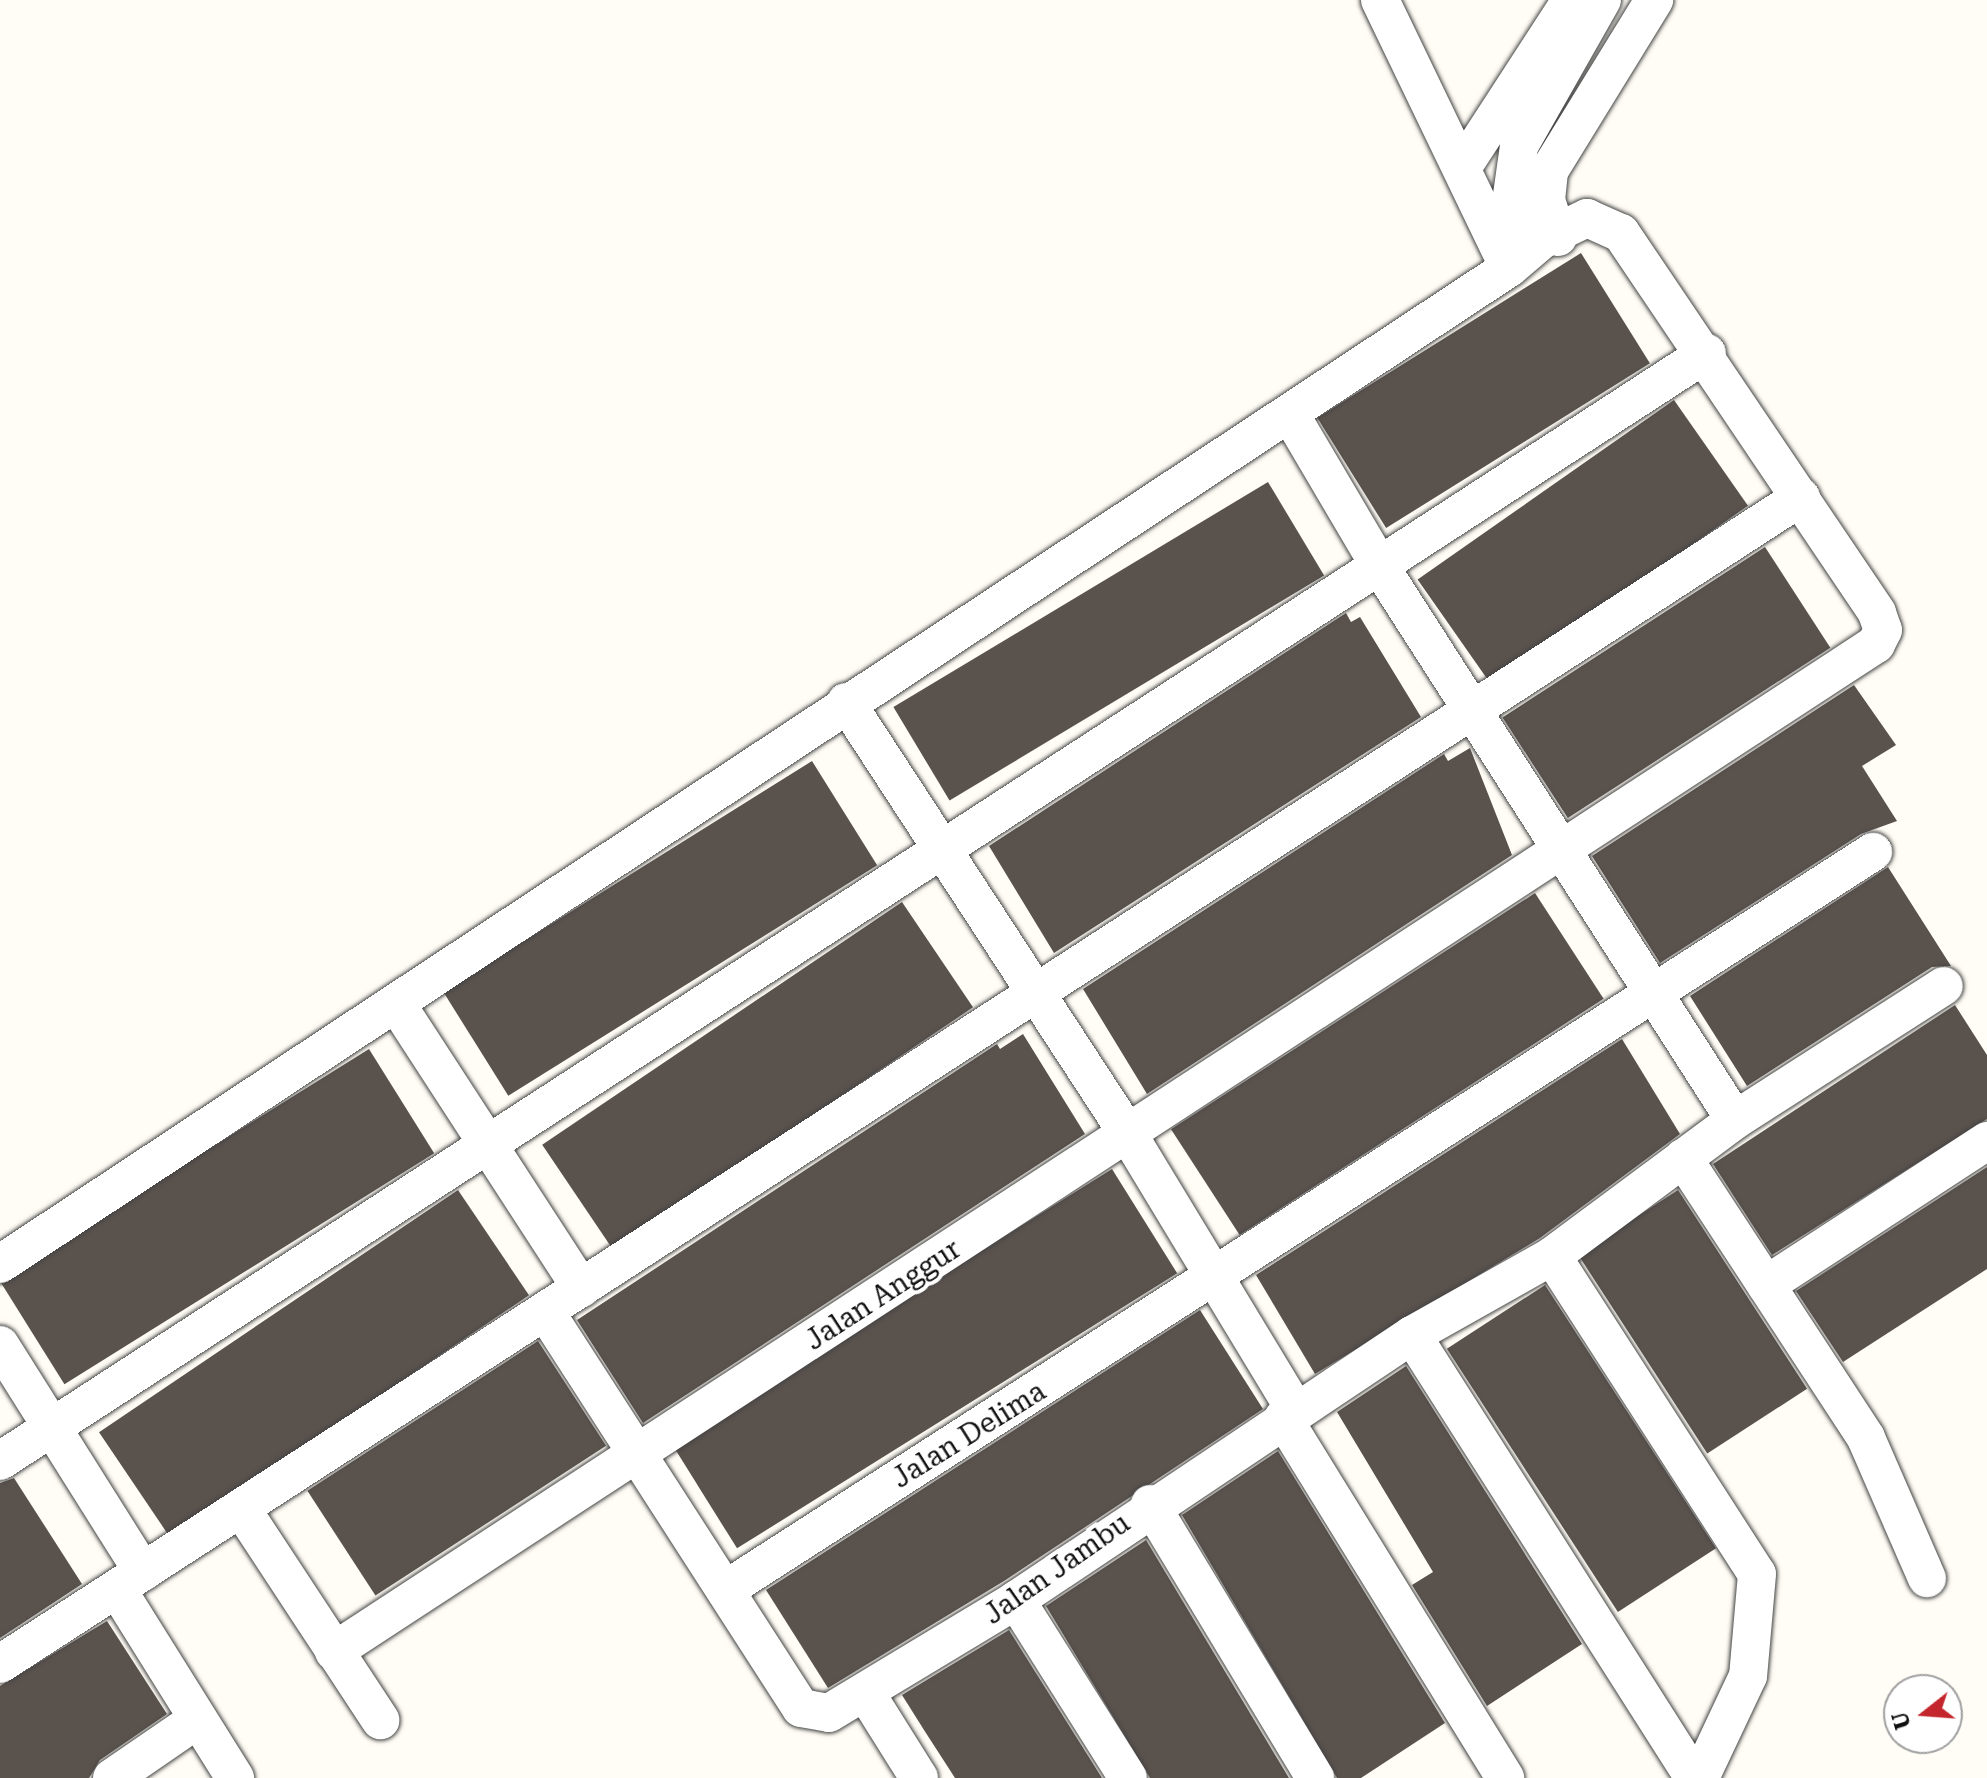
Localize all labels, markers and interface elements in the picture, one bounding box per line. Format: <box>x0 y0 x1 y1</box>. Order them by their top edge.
street label: Jalan Anggur <box>799 1232 967 1358</box>
street label: Jalan Delima <box>886 1375 1052 1495</box>
street label: Jalan Jambu <box>978 1506 1136 1632</box>
north arrow <box>1883 1674 1963 1754</box>
text: U <box>1887 1709 1916 1732</box>

